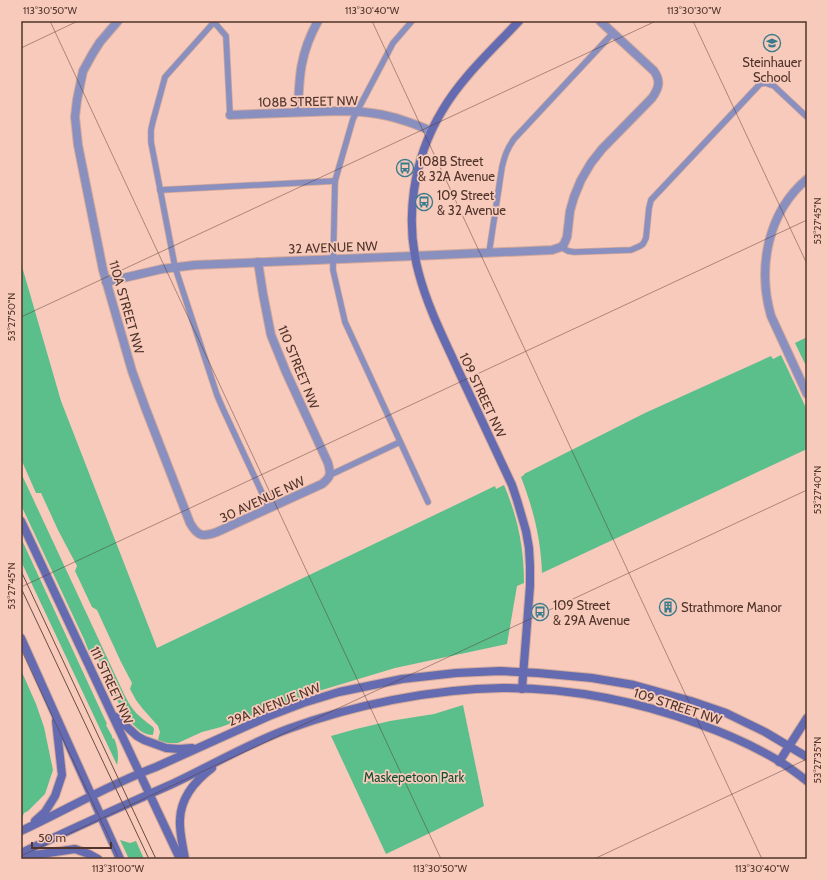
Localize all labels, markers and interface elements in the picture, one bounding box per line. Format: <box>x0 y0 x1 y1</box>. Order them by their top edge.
text: 113°30'50"W <box>23 4 78 17</box>
text: 113°30'40"W <box>345 4 400 17</box>
text: 113°30'30"W <box>667 4 722 17</box>
school or university icon: Steinhauer School <box>762 33 782 53</box>
place label: Steinhauer School <box>742 54 803 85</box>
street label: 108B STREET NW <box>258 92 359 110</box>
place label: 108B Street & 32A Avenue <box>418 153 495 184</box>
bus stop icon: 108B Street & 32A Avenue <box>395 158 415 178</box>
place label: 109 Street & 32 Avenue <box>437 187 506 218</box>
bus stop icon: 109 Street & 32 Avenue <box>414 192 434 212</box>
text: 53°27'45"N <box>811 198 824 244</box>
street label: 32 AVENUE NW <box>288 237 379 257</box>
street label: 110A STREET NW <box>106 258 148 356</box>
text: 53°27'50"N <box>5 293 18 341</box>
street label: 110 STREET NW <box>275 323 323 412</box>
street label: 109 STREET NW <box>456 350 510 441</box>
text: 53°27'40"N <box>811 466 824 514</box>
street label: 30 AVENUE NW <box>217 472 308 526</box>
text: 53°27'45"N <box>5 563 18 609</box>
place label: 109 Street & 29A Avenue <box>553 597 630 628</box>
building icon: Strathmore Manor <box>658 597 678 617</box>
place label: Strathmore Manor <box>681 599 783 615</box>
bus stop icon: 109 Street & 29A Avenue <box>530 602 550 622</box>
street label: 111 STREET NW <box>87 644 137 727</box>
street label: 29A AVENUE NW <box>226 679 323 729</box>
street label: 109 STREET NW <box>632 684 725 728</box>
text: 53°27'35"N <box>811 737 824 783</box>
park label: Maskepetoon Park <box>364 769 464 785</box>
scale bar <box>32 824 111 850</box>
text: 50 m <box>38 830 66 845</box>
text: 113°31'00"W <box>92 862 144 875</box>
text: 113°30'50"W <box>413 862 468 875</box>
text: 113°30'40"W <box>735 862 790 875</box>

